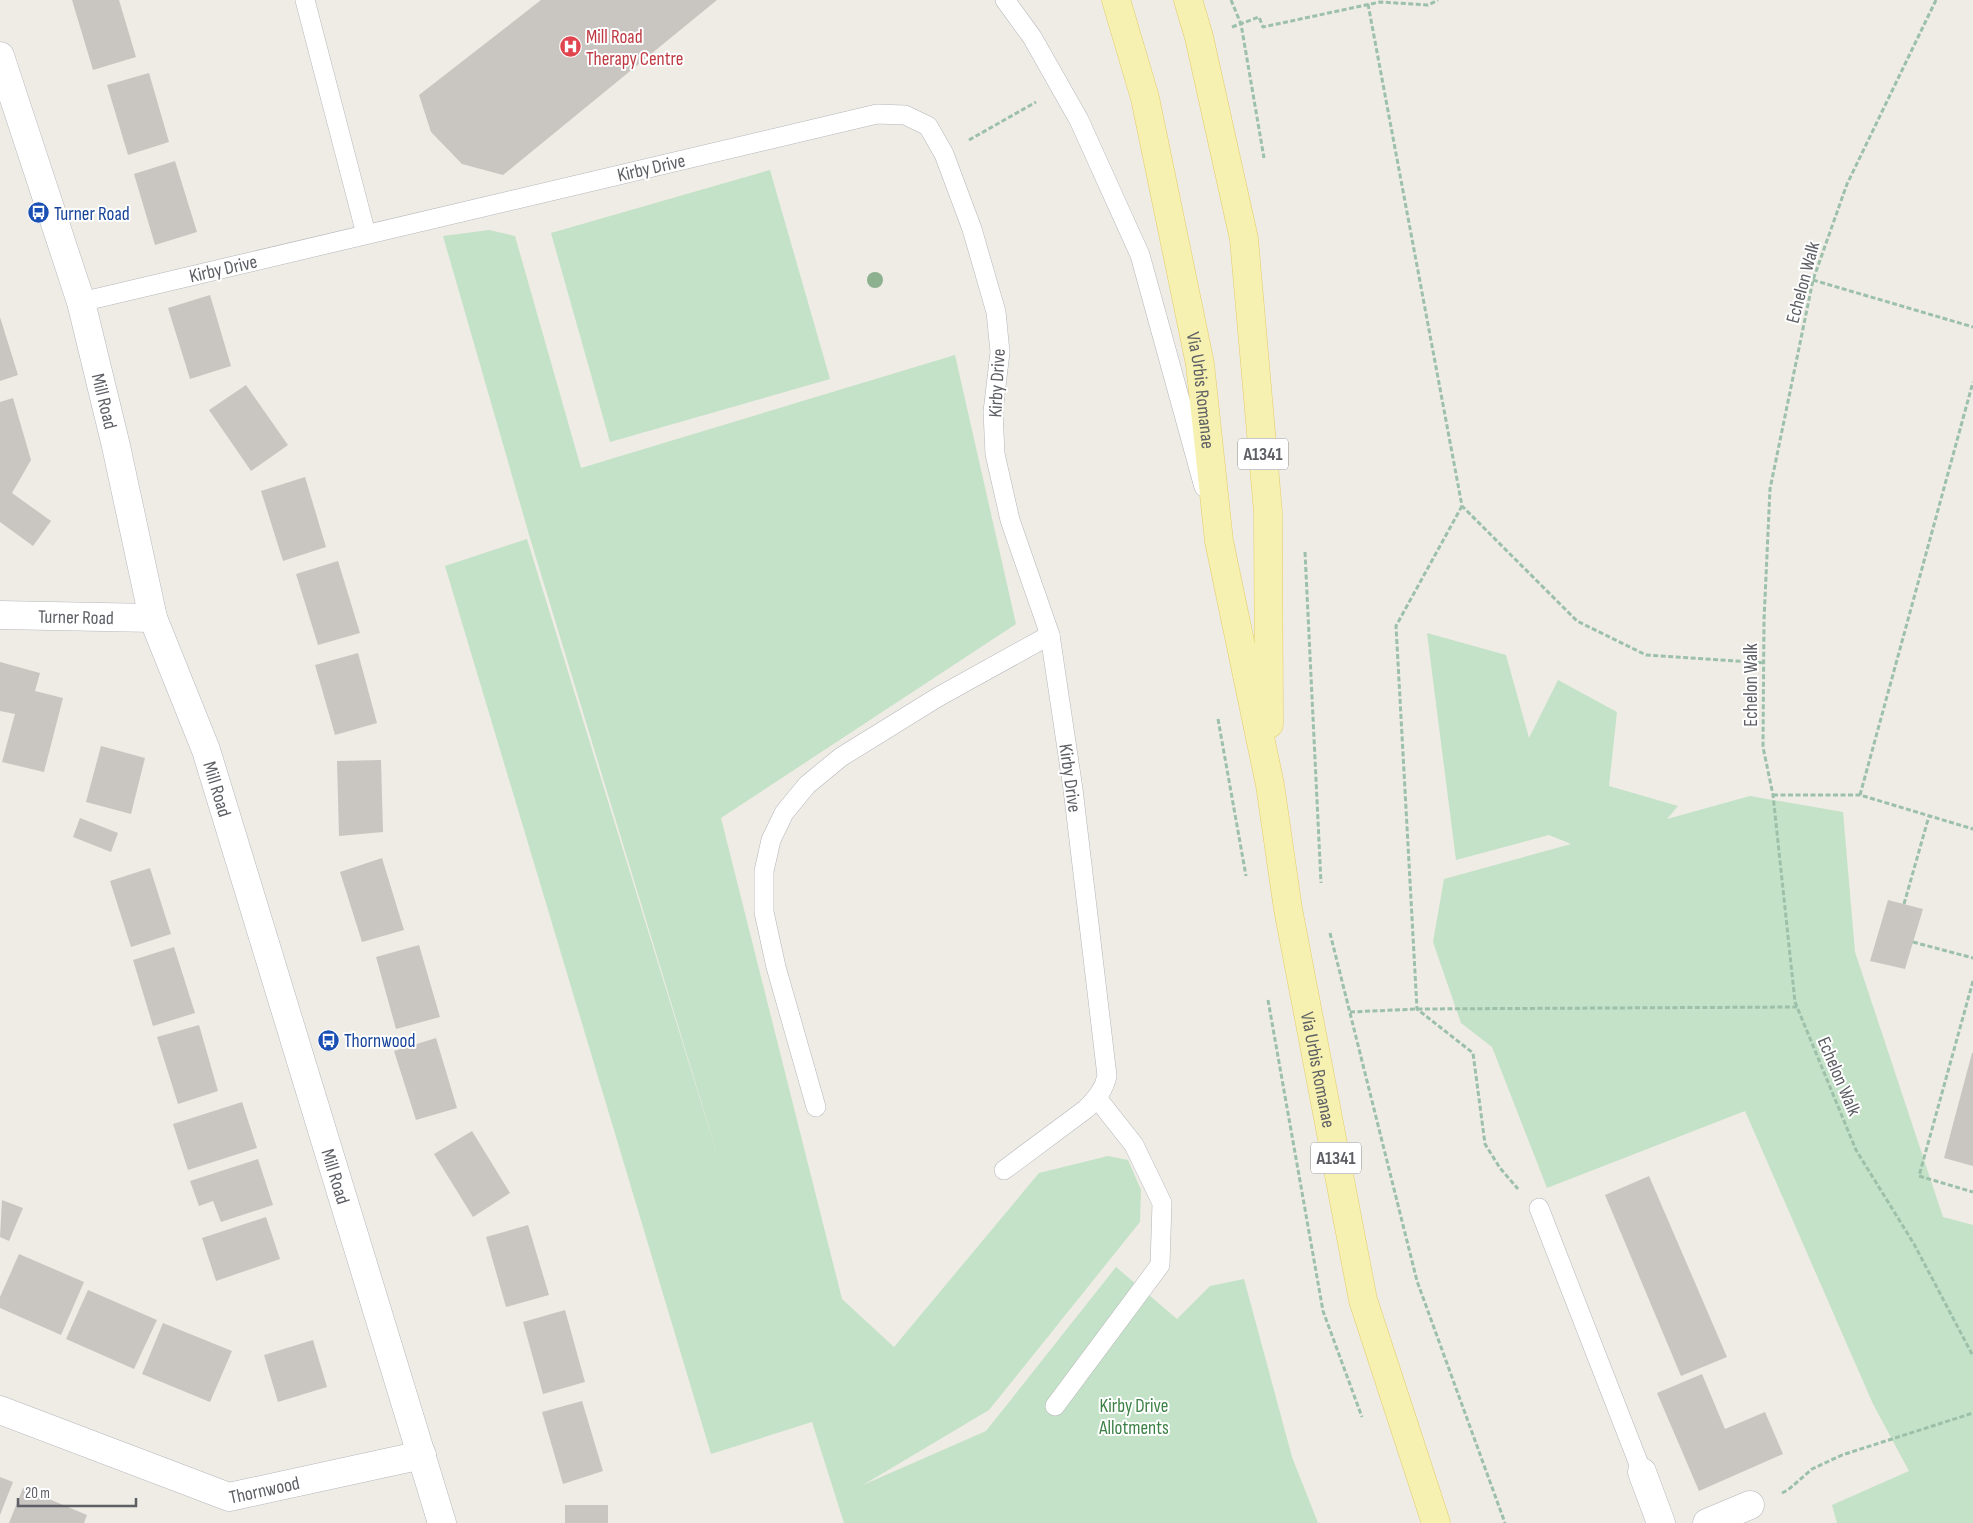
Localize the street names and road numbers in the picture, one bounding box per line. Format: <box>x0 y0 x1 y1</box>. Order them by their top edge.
street label: Kirby Drive <box>615 150 687 187</box>
street label: Echelon Walk <box>1782 238 1826 326</box>
street label: Kirby Drive <box>187 251 259 288</box>
street label: Via Urbis Romanae <box>1181 330 1219 450</box>
street label: Kirby Drive <box>984 348 1011 418</box>
street label: Mill Road <box>86 371 122 432</box>
road number: A1341 <box>1238 438 1288 469</box>
street label: Turner Road <box>38 606 114 630</box>
street label: Echelon Walk <box>1740 642 1763 727</box>
street label: Kirby Drive <box>1053 742 1086 814</box>
street label: Mill Road <box>197 759 236 820</box>
street label: Via Urbis Romanae <box>1295 1010 1340 1130</box>
street label: Echelon Walk <box>1812 1034 1866 1120</box>
road number: A1341 <box>1311 1142 1361 1174</box>
street label: Mill Road <box>315 1146 354 1207</box>
street label: Thornwood <box>227 1472 302 1510</box>

